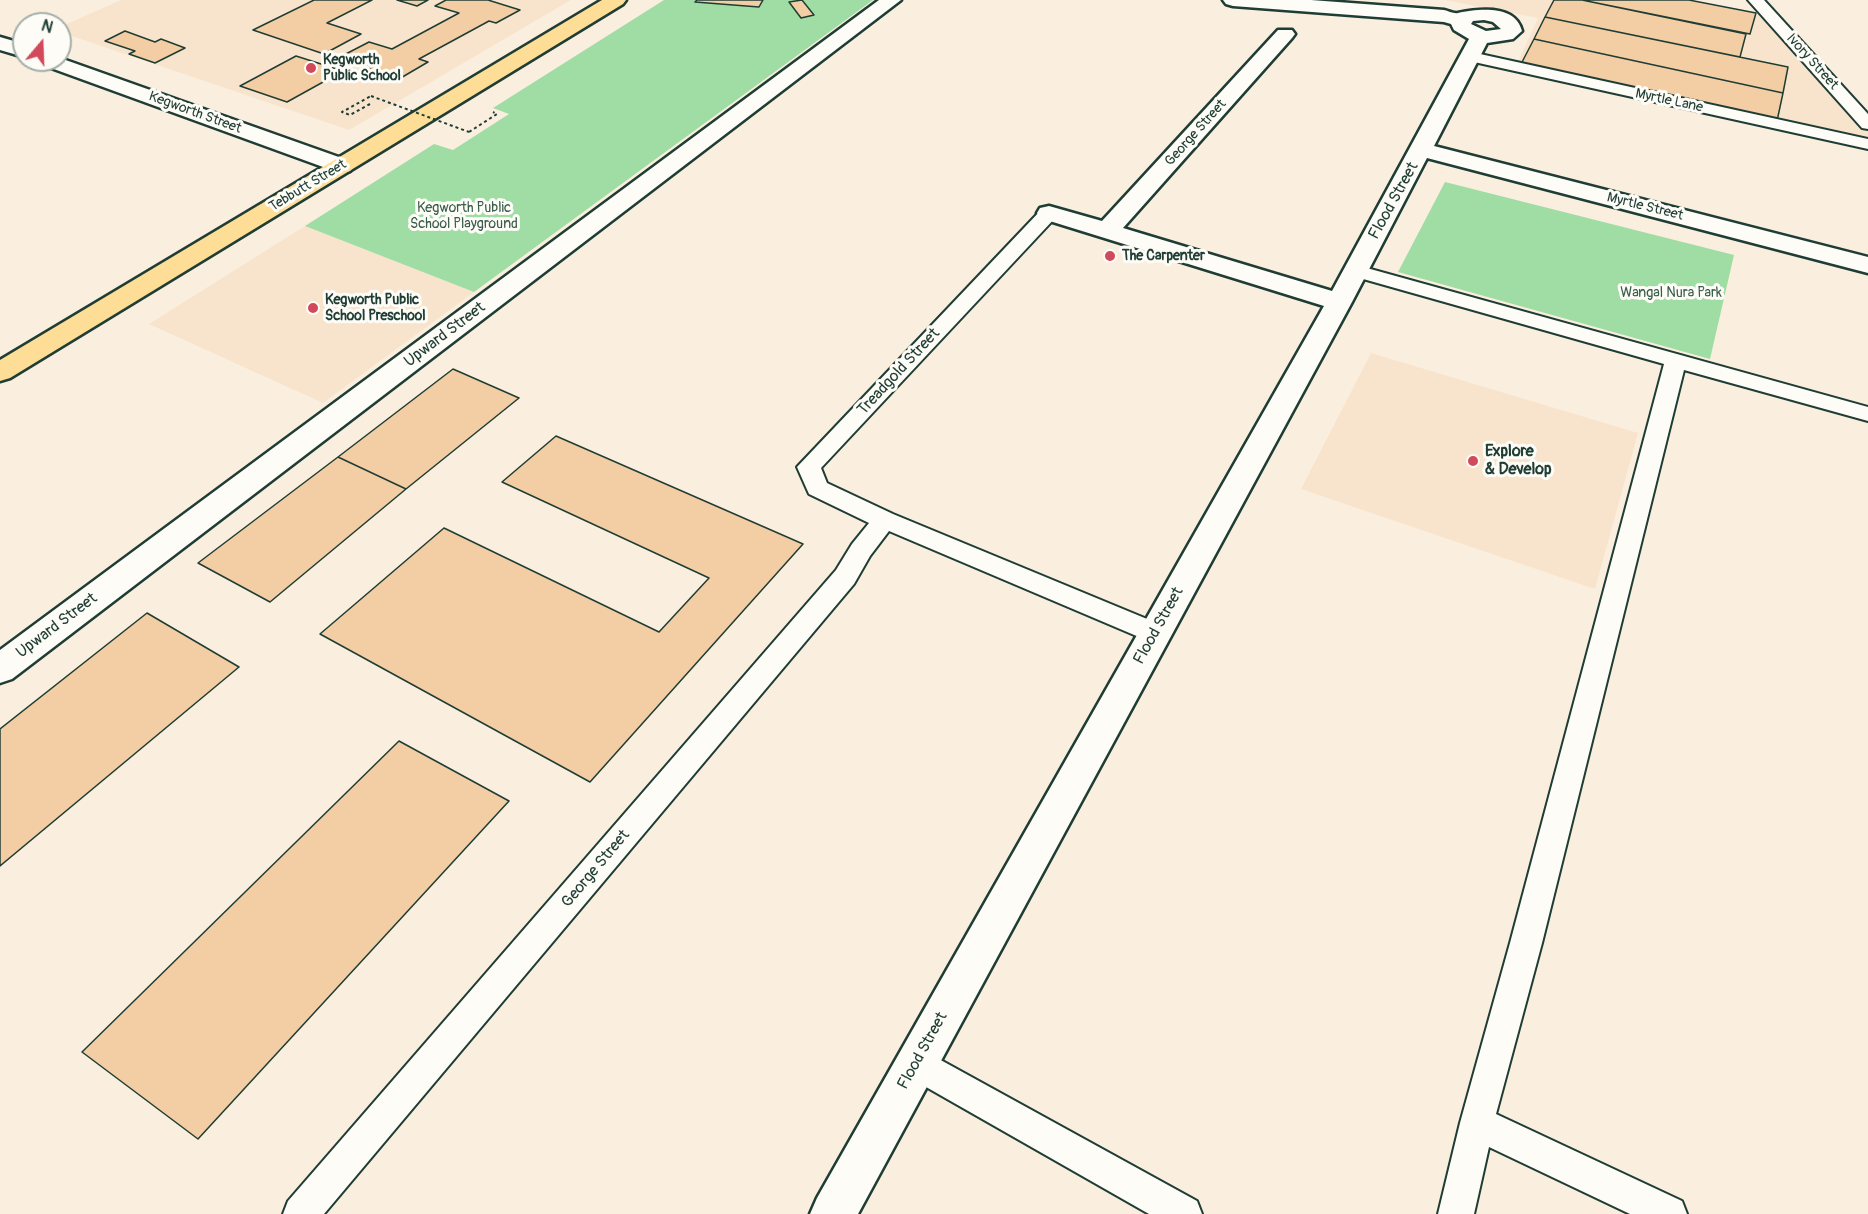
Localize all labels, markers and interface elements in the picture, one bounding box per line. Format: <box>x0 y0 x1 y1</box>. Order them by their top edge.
north arrow <box>12 12 72 72</box>
text: N <box>39 16 56 38</box>
street label: Ivory Street <box>1782 30 1842 94</box>
place label: Kegworth Public School <box>323 52 401 84</box>
marker: Kegworth Public School <box>304 61 318 75</box>
street label: Myrtle Lane <box>1634 86 1704 116</box>
street label: Kegworth Street <box>146 88 244 138</box>
street label: George Street <box>1162 96 1230 170</box>
street label: Tebbutt Street <box>266 156 350 216</box>
street label: Flood Street <box>1365 159 1423 243</box>
street label: Myrtle Street <box>1605 189 1685 225</box>
park label: Kegworth Public School Playground <box>410 200 518 232</box>
place label: The Carpenter <box>1122 248 1205 264</box>
marker: The Carpenter <box>1103 249 1117 263</box>
park label: Wangal Nura Park <box>1620 285 1722 301</box>
place label: Kegworth Public School Preschool <box>325 292 426 324</box>
street label: Upward Street <box>401 298 489 372</box>
marker: Kegworth Public School Preschool <box>306 301 320 315</box>
street label: Treadgold Street <box>854 324 944 420</box>
place label: Explore & Develop <box>1485 442 1552 480</box>
marker: Explore & Develop <box>1466 454 1480 468</box>
street label: Flood Street <box>1130 584 1188 668</box>
street label: Upward Street <box>13 589 101 663</box>
street label: George Street <box>558 826 634 912</box>
street label: Flood Street <box>894 1009 952 1093</box>

